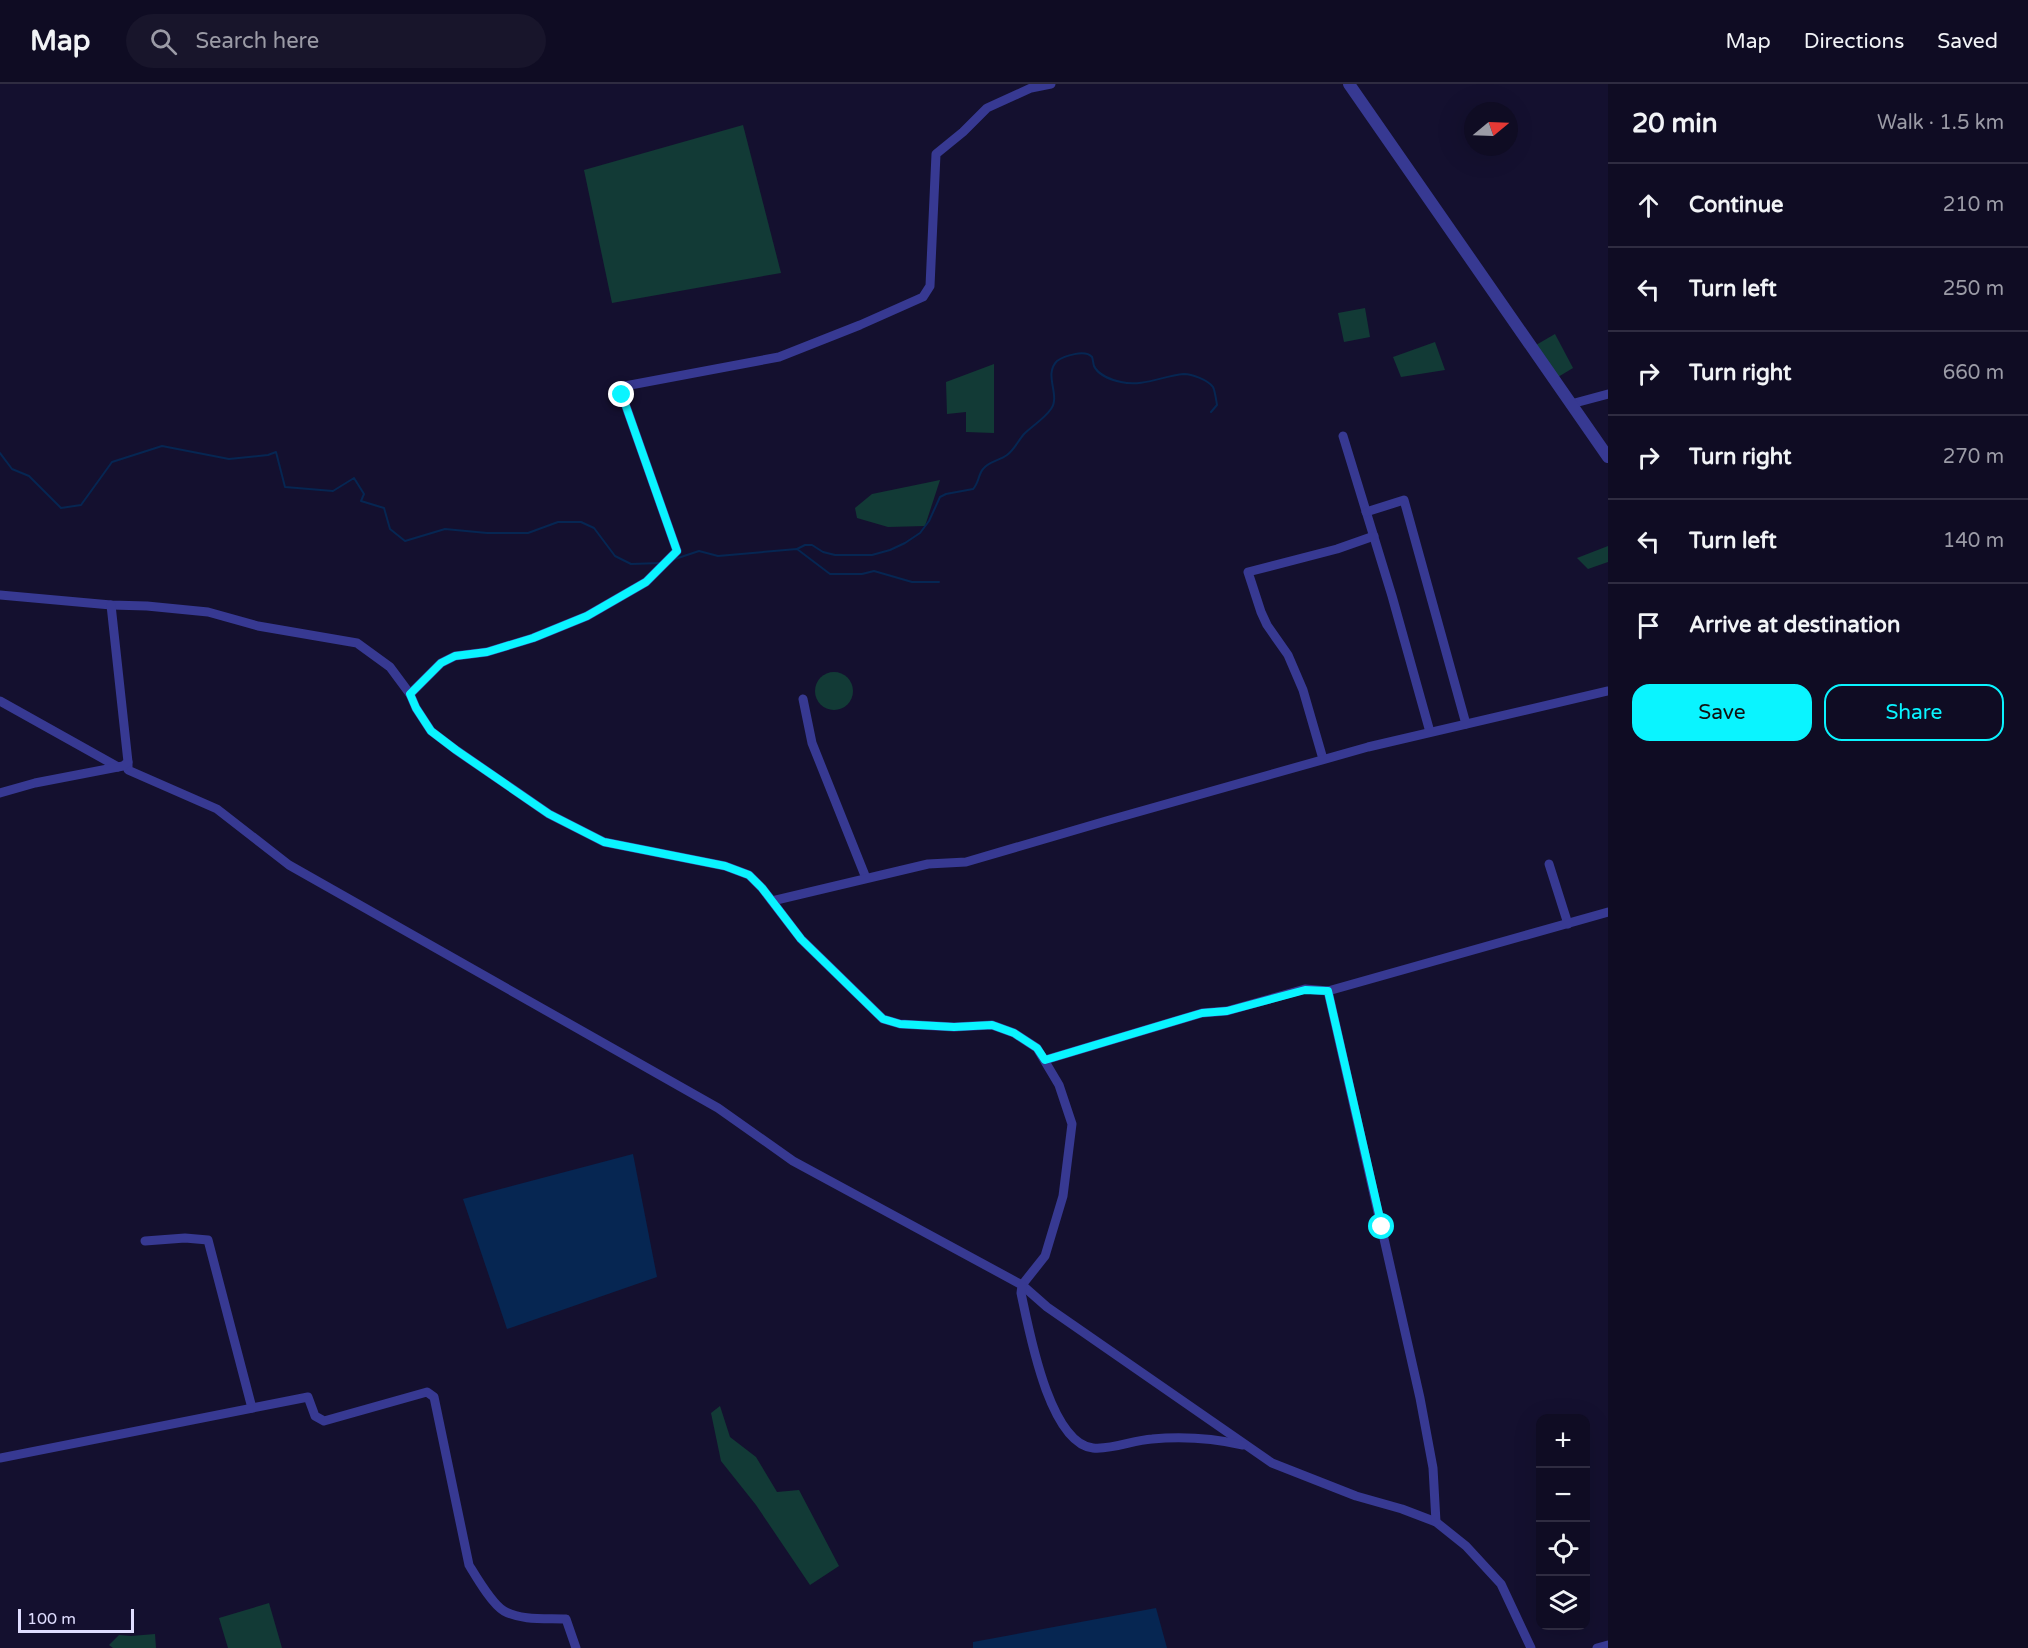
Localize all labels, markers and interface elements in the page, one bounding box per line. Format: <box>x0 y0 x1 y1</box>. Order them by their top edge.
search box <box>126 14 546 68</box>
text: Map <box>30 24 90 58</box>
icon: search <box>147 25 180 58</box>
text: Search here <box>195 28 319 54</box>
text: Map <box>1725 29 1771 54</box>
text: Directions <box>1804 29 1904 54</box>
text: Saved <box>1937 29 1998 54</box>
north arrow <box>1464 102 1518 156</box>
text: 20 min <box>1632 108 1718 139</box>
text: Walk · 1.5 km <box>1877 111 2004 135</box>
icon: ahead <box>1632 189 1665 222</box>
text: Continue <box>1689 192 1784 218</box>
text: 210 m <box>1943 193 2004 217</box>
icon: left <box>1632 273 1665 306</box>
text: Turn left <box>1689 276 1777 302</box>
text: 250 m <box>1943 277 2004 301</box>
icon: right <box>1632 357 1665 390</box>
text: Turn right <box>1689 360 1791 386</box>
text: 660 m <box>1943 361 2004 385</box>
route end <box>608 381 634 407</box>
icon: right <box>1632 441 1665 474</box>
text: Turn right <box>1689 444 1791 470</box>
text: 270 m <box>1943 445 2004 469</box>
icon: left <box>1632 525 1665 558</box>
text: Turn left <box>1689 528 1777 554</box>
text: 140 m <box>1943 529 2004 553</box>
icon: arrive <box>1632 609 1665 642</box>
text: Arrive at destination <box>1689 612 1900 638</box>
button: Save <box>1632 684 1812 741</box>
button: Share <box>1824 684 2004 741</box>
route start <box>1368 1213 1394 1239</box>
map controls <box>1536 1414 1590 1630</box>
button: + <box>1536 1414 1590 1468</box>
button: − <box>1536 1468 1590 1522</box>
button: locate <box>1536 1522 1590 1576</box>
button: layers <box>1536 1576 1590 1630</box>
scale bar <box>18 1606 134 1634</box>
text: 100 m <box>27 1609 76 1629</box>

